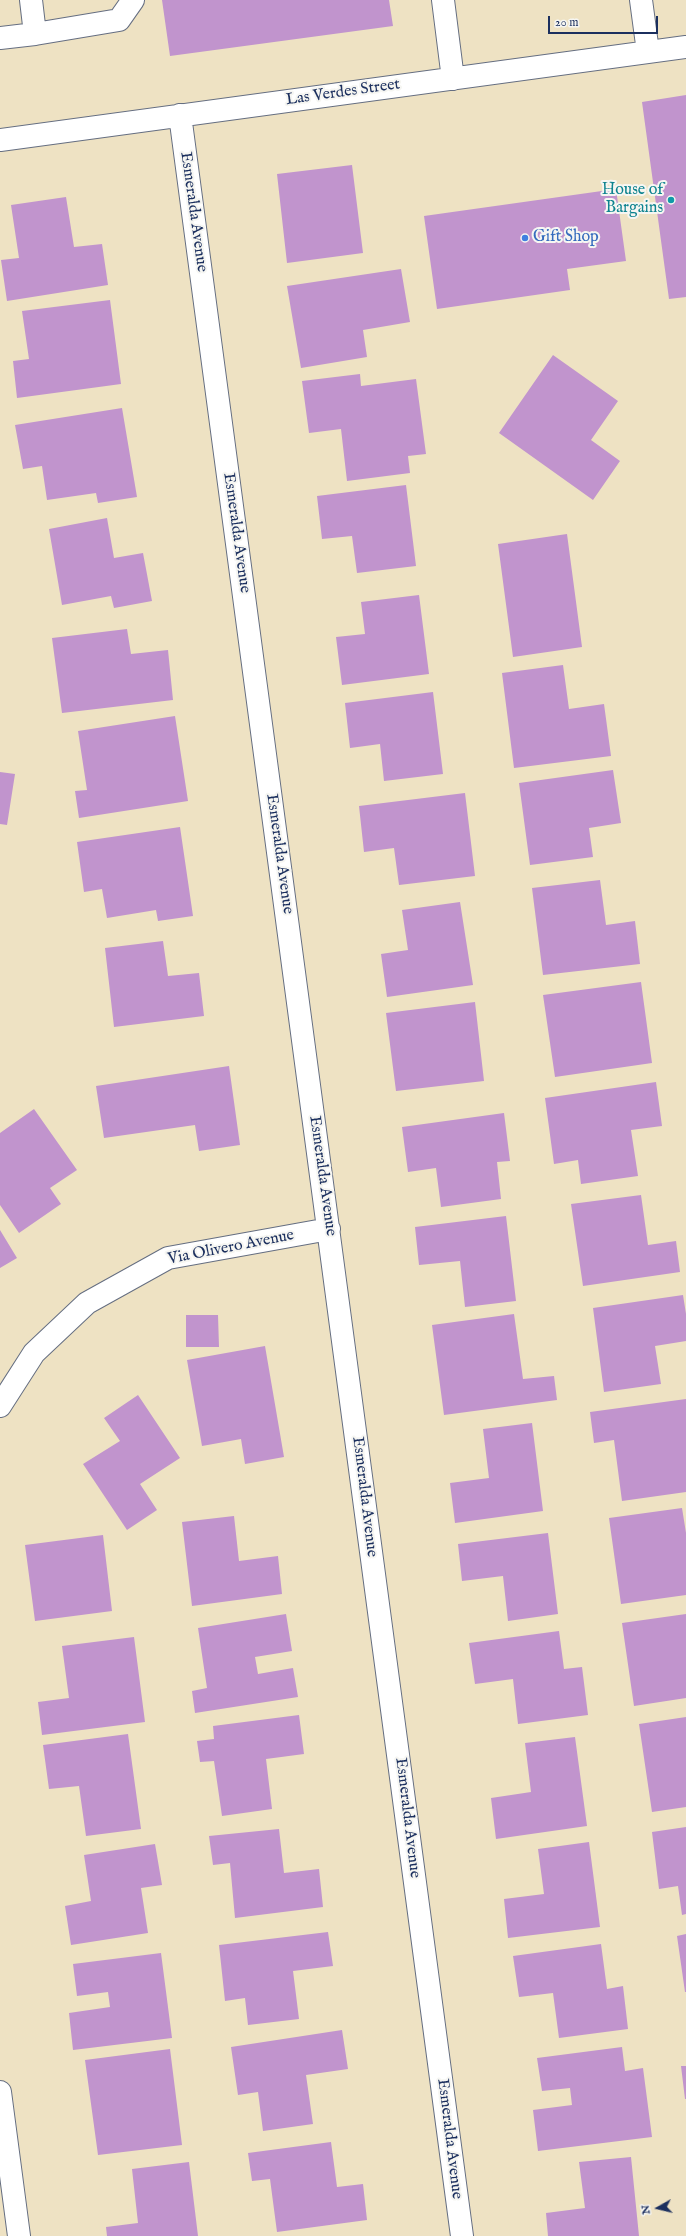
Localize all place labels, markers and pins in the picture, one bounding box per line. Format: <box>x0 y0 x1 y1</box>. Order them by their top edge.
place label: House of Bargains <box>602 181 663 219</box>
marker: House of Bargains <box>666 195 676 205</box>
place label: Gift Shop <box>533 228 599 248</box>
marker: Gift Shop <box>520 233 530 243</box>

